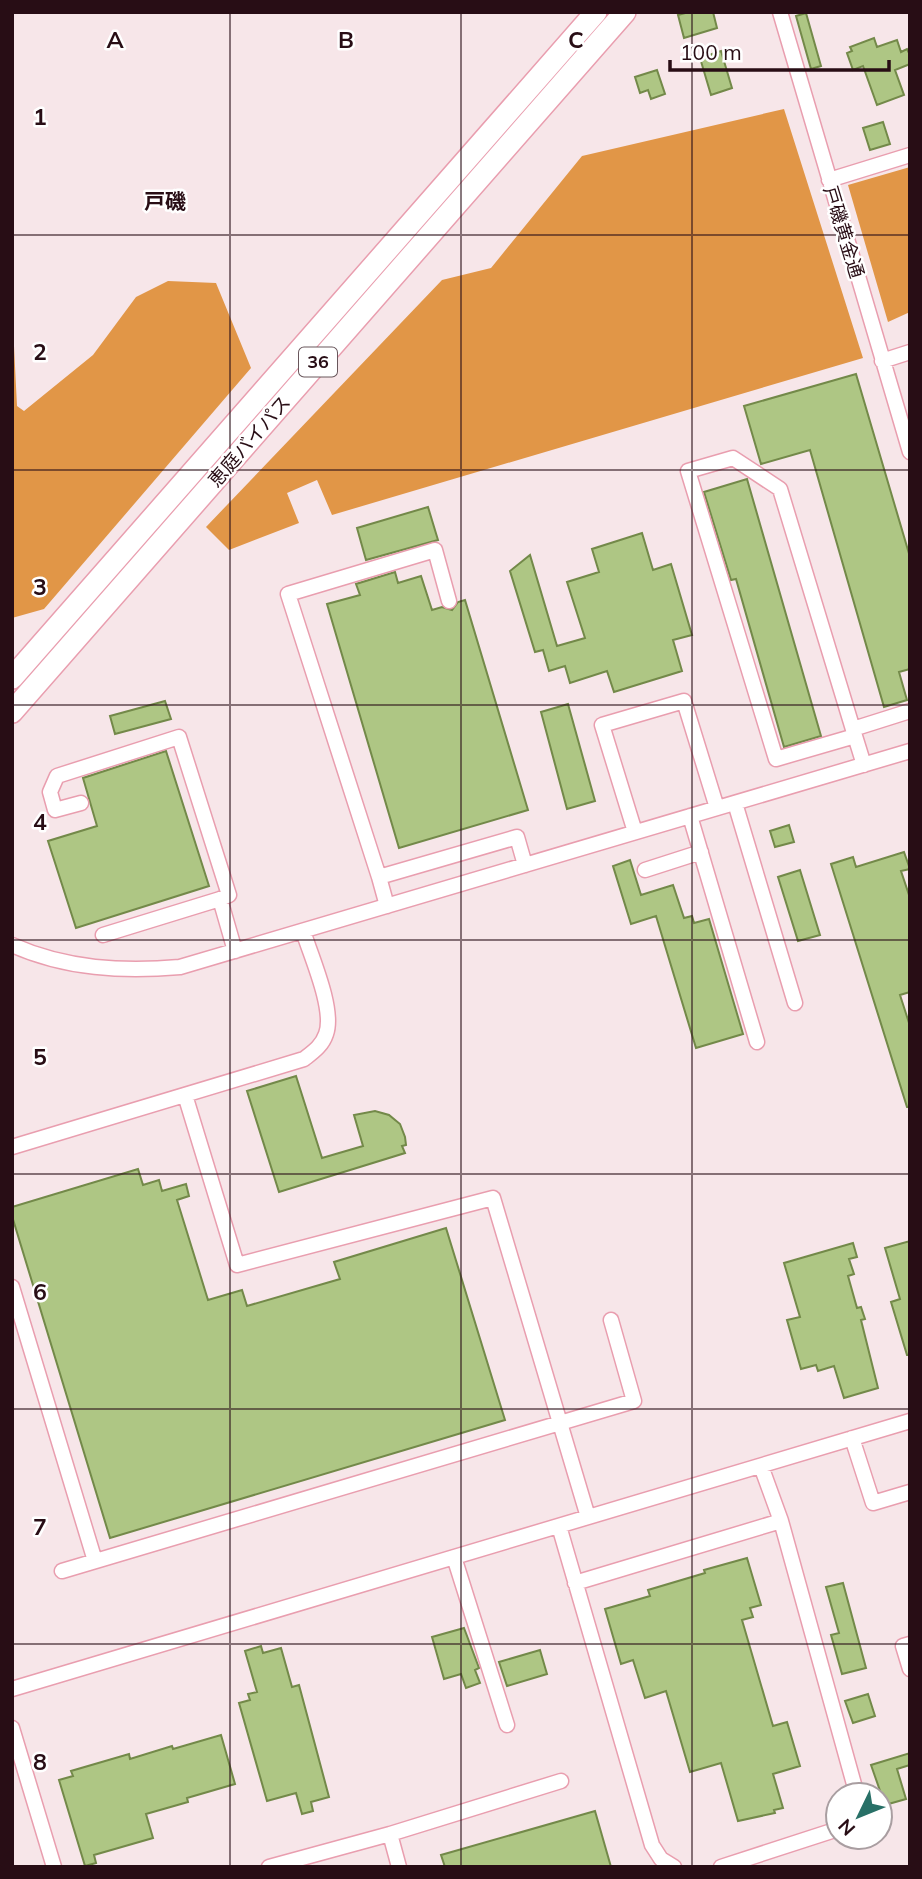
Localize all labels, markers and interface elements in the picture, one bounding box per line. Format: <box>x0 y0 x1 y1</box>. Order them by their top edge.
text: A <box>106 25 124 54</box>
text: B <box>338 25 354 54</box>
text: C <box>568 25 584 54</box>
scale bar <box>670 28 889 72</box>
text: 100 m <box>680 39 742 65</box>
text: 1 <box>33 102 47 131</box>
street label: 戸磯黄金通 <box>819 183 869 281</box>
district label: 戸磯 <box>144 188 186 214</box>
text: 2 <box>33 337 47 366</box>
road number: 36 <box>299 348 337 376</box>
street label: 恵庭バイパス <box>203 390 295 492</box>
text: 3 <box>33 572 47 601</box>
text: 4 <box>33 807 47 836</box>
text: 5 <box>33 1042 47 1071</box>
text: 6 <box>33 1277 47 1306</box>
text: 7 <box>33 1512 47 1541</box>
text: 8 <box>33 1747 47 1776</box>
north arrow <box>824 1781 894 1851</box>
text: N <box>833 1814 860 1841</box>

